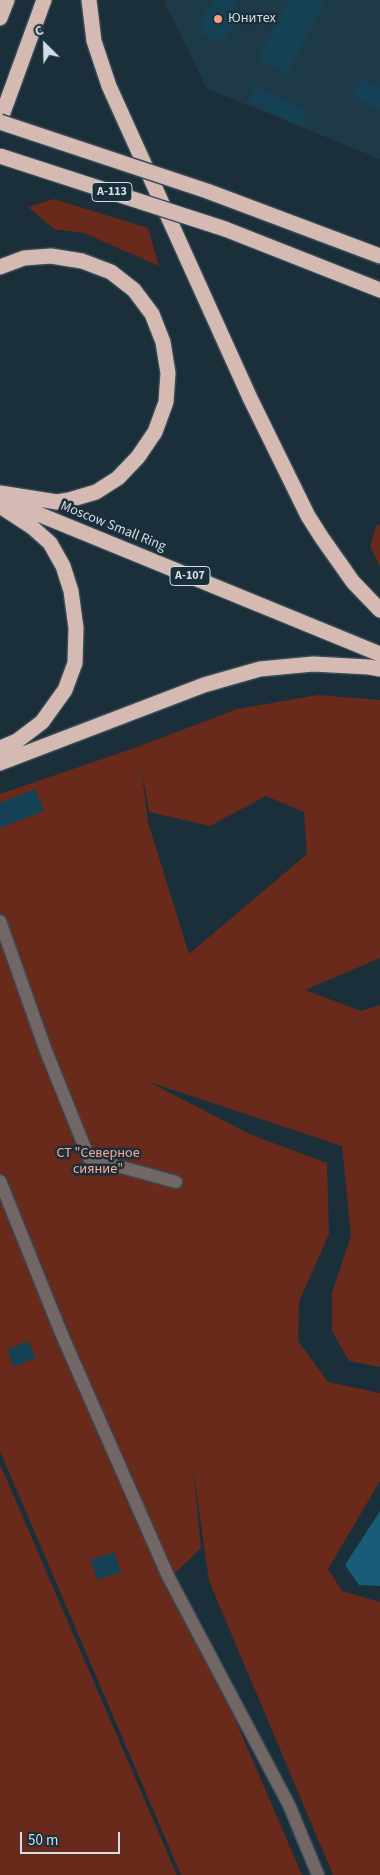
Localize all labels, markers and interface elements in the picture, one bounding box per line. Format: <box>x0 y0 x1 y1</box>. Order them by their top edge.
place label: Юнитех <box>228 11 276 27</box>
marker: Юнитех <box>212 13 224 25</box>
north arrow <box>20 20 70 70</box>
text: С <box>31 20 47 42</box>
road number: А-113 <box>92 182 132 202</box>
street label: Moscow Small Ring <box>58 498 168 556</box>
road number: А-107 <box>170 566 210 586</box>
park label: СТ "Северное сияние" <box>56 1146 140 1178</box>
scale bar <box>22 1822 122 1854</box>
text: 50 m <box>28 1830 58 1851</box>

